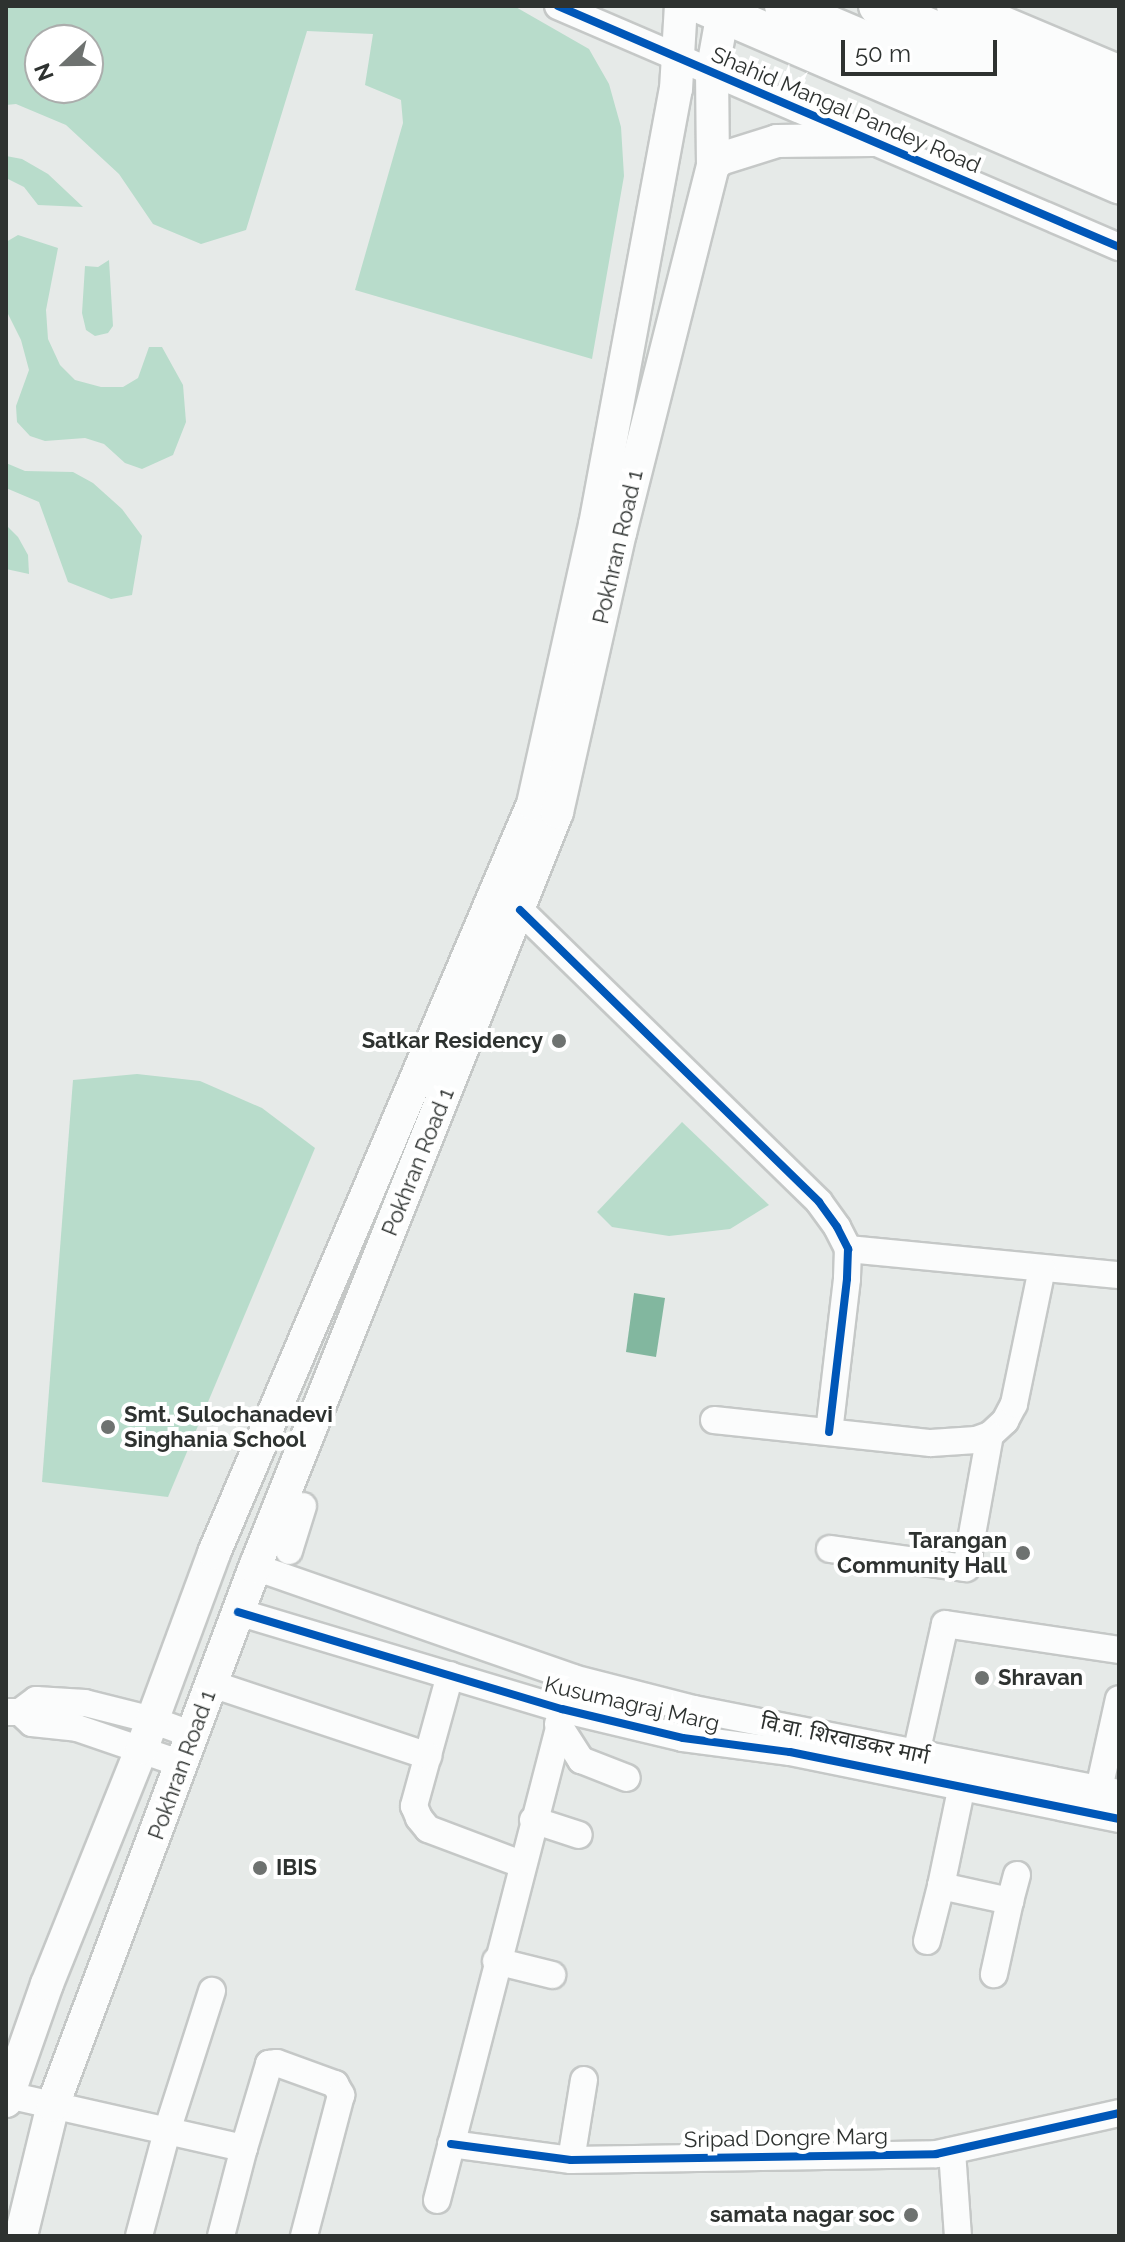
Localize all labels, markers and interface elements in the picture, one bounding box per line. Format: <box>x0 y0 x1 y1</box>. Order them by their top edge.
north arrow <box>24 24 104 104</box>
scale bar <box>845 24 1001 74</box>
text: 50 m <box>855 39 911 68</box>
street label: Shahid Mangal Pandey Road <box>707 41 985 179</box>
text: N <box>28 60 59 85</box>
street label: Pokhran Road 1 <box>587 468 649 626</box>
place label: Satkar Residency <box>361 1028 543 1054</box>
marker: Satkar Residency <box>550 1032 568 1050</box>
street label: Pokhran Road 1 <box>376 1084 460 1240</box>
place label: Smt. Sulochanadevi Singhania School <box>124 1401 333 1452</box>
marker: Smt. Sulochanadevi Singhania School <box>99 1418 117 1436</box>
place label: Tarangan Community Hall <box>837 1527 1007 1578</box>
marker: Tarangan Community Hall <box>1014 1544 1032 1562</box>
place label: Shravan <box>998 1665 1083 1691</box>
marker: Shravan <box>973 1669 991 1687</box>
street label: Kusumagraj Marg <box>542 1671 722 1737</box>
street label: Pokhran Road 1 <box>143 1687 221 1843</box>
street label: वि.वा. शिरवाडकर मार्ग <box>758 1708 932 1770</box>
place label: IBIS <box>276 1855 317 1881</box>
marker: IBIS <box>251 1859 269 1877</box>
street label: Sripad Dongre Marg <box>684 2123 888 2153</box>
place label: samata nagar soc <box>709 2202 895 2228</box>
marker: samata nagar soc <box>902 2206 920 2224</box>

